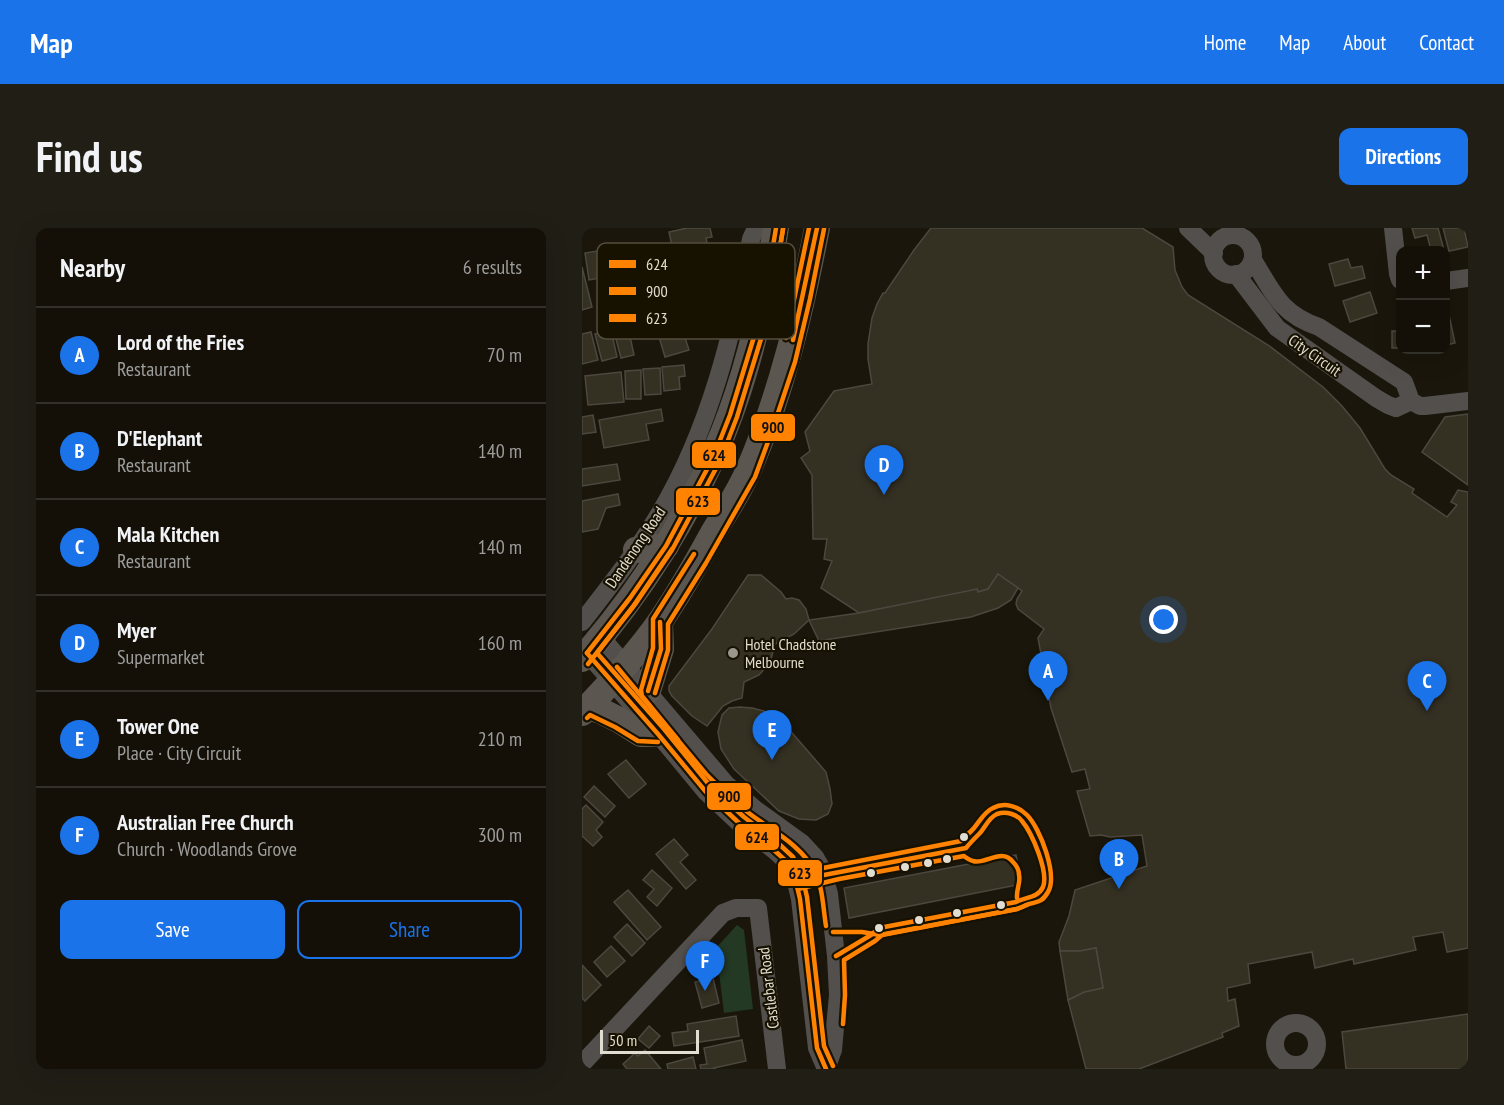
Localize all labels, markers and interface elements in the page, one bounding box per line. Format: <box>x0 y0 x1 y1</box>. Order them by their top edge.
text: Map <box>30 24 73 61</box>
text: Home <box>1204 29 1246 56</box>
text: Map <box>1279 29 1310 56</box>
text: About <box>1343 29 1386 56</box>
text: Contact <box>1419 29 1474 56</box>
button: Directions <box>1339 128 1468 185</box>
text: Find us <box>36 129 143 184</box>
legend <box>597 243 795 339</box>
map controls <box>1396 246 1450 354</box>
button: + <box>1396 246 1450 300</box>
text: Nearby <box>60 251 125 284</box>
text: 6 results <box>463 254 522 280</box>
text: 624 <box>646 254 668 274</box>
text: 900 <box>646 281 668 301</box>
button: − <box>1396 300 1450 354</box>
text: 623 <box>646 308 668 328</box>
text: Lord of the Fries <box>117 328 244 356</box>
street label: City Circuit <box>1285 330 1346 381</box>
text: A <box>74 342 85 368</box>
text: 70 m <box>487 342 522 368</box>
text: Restaurant <box>117 356 191 382</box>
line badge: 900 <box>750 413 796 442</box>
text: 900 <box>762 417 785 437</box>
text: D'Elephant <box>117 424 202 452</box>
text: B <box>75 438 84 464</box>
text: 140 m <box>478 438 522 464</box>
line badge: 624 <box>691 441 737 469</box>
text: 624 <box>703 445 726 465</box>
pin: D <box>864 446 904 495</box>
text: Restaurant <box>117 452 191 478</box>
line badge: 623 <box>675 487 721 516</box>
text: 623 <box>687 491 709 511</box>
street label: Dandenong Road <box>600 502 670 592</box>
text: Mala Kitchen <box>117 520 219 548</box>
text: C <box>75 534 84 560</box>
text: 140 m <box>478 534 522 560</box>
text: Restaurant <box>117 548 191 574</box>
your location <box>1149 605 1178 634</box>
text: Myer <box>117 616 156 644</box>
text: D <box>74 630 85 656</box>
text: 160 m <box>478 630 522 656</box>
place label: Hotel Chadstone Melbourne <box>745 634 836 672</box>
text: Supermarket <box>117 644 205 670</box>
marker: Hotel Chadstone Melbourne <box>726 646 740 660</box>
pin: A <box>1028 652 1068 701</box>
pin: C <box>1408 662 1446 711</box>
pin: E <box>752 710 792 760</box>
text: Tower One <box>117 712 199 740</box>
text: E <box>75 726 84 752</box>
text: 210 m <box>478 726 522 752</box>
text: Place · City Circuit <box>117 740 241 766</box>
line badge: 900 <box>706 782 752 811</box>
text: 900 <box>718 786 741 806</box>
text: Australian Free Church <box>117 808 294 836</box>
text: F <box>75 822 84 848</box>
text: 300 m <box>478 822 522 848</box>
line badge: 624 <box>734 823 780 851</box>
text: 624 <box>746 827 769 847</box>
unlabelled marker <box>958 831 970 843</box>
text: Church · Woodlands Grove <box>117 836 297 862</box>
pin: B <box>1100 840 1138 889</box>
unlabelled marker <box>941 853 953 865</box>
unlabelled marker <box>922 857 934 869</box>
line badge: 623 <box>777 859 823 887</box>
unlabelled marker <box>899 861 911 873</box>
text: 623 <box>789 863 811 883</box>
unlabelled marker <box>865 867 877 879</box>
unlabelled marker <box>995 899 1007 911</box>
button: Save <box>60 900 285 959</box>
button: Share <box>297 900 522 959</box>
unlabelled marker <box>951 907 963 919</box>
unlabelled marker <box>913 914 925 926</box>
unlabelled marker <box>873 922 885 934</box>
pin: F <box>686 942 724 991</box>
street label: Castlebar Road <box>753 946 783 1030</box>
scale bar <box>600 1027 699 1054</box>
text: 50 m <box>609 1030 637 1050</box>

